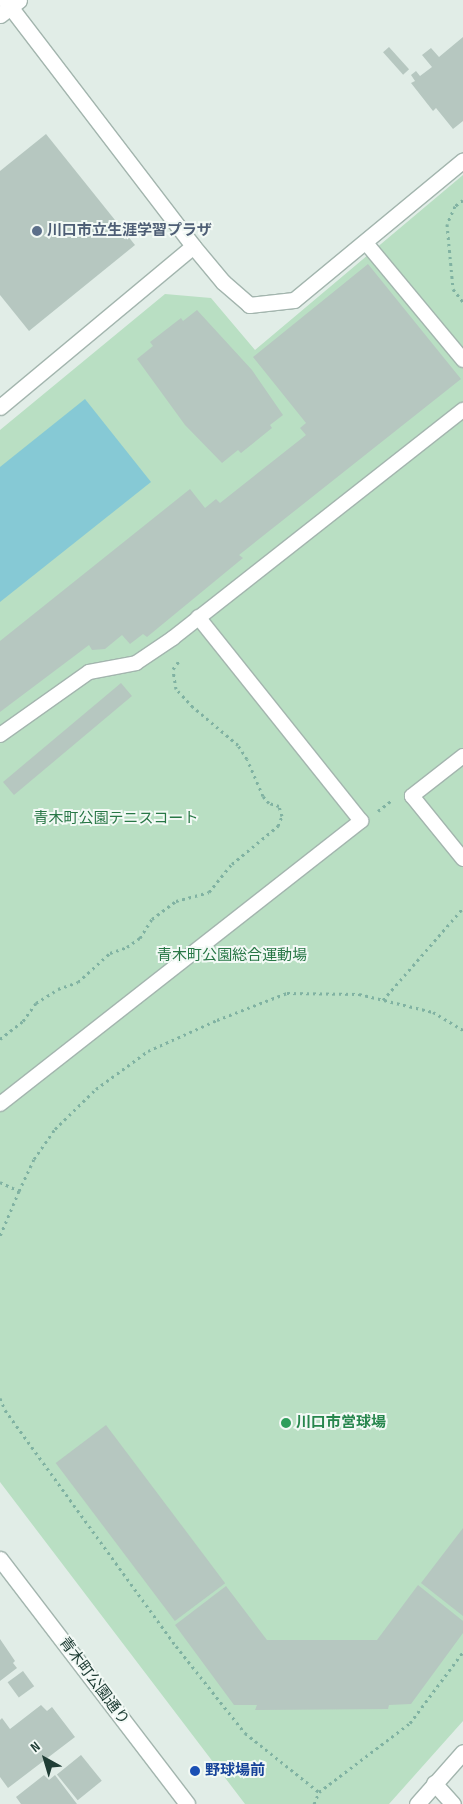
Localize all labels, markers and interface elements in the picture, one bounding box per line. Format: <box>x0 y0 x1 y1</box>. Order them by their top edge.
place label: 川口市立生涯学習プラザ <box>47 222 212 240</box>
marker: 川口市立生涯学習プラザ <box>31 225 43 237</box>
park label: 青木町公園テニスコート <box>34 810 198 828</box>
park label: 青木町公園総合運動場 <box>157 947 307 965</box>
place label: 川口市営球場 <box>296 1414 386 1432</box>
marker: 川口市営球場 <box>280 1417 292 1429</box>
street label: 青木町公園通り <box>55 1634 133 1728</box>
north arrow <box>20 1734 70 1784</box>
text: N <box>27 1738 43 1756</box>
place label: 野球場前 <box>205 1762 265 1780</box>
marker: 野球場前 <box>189 1765 201 1777</box>

